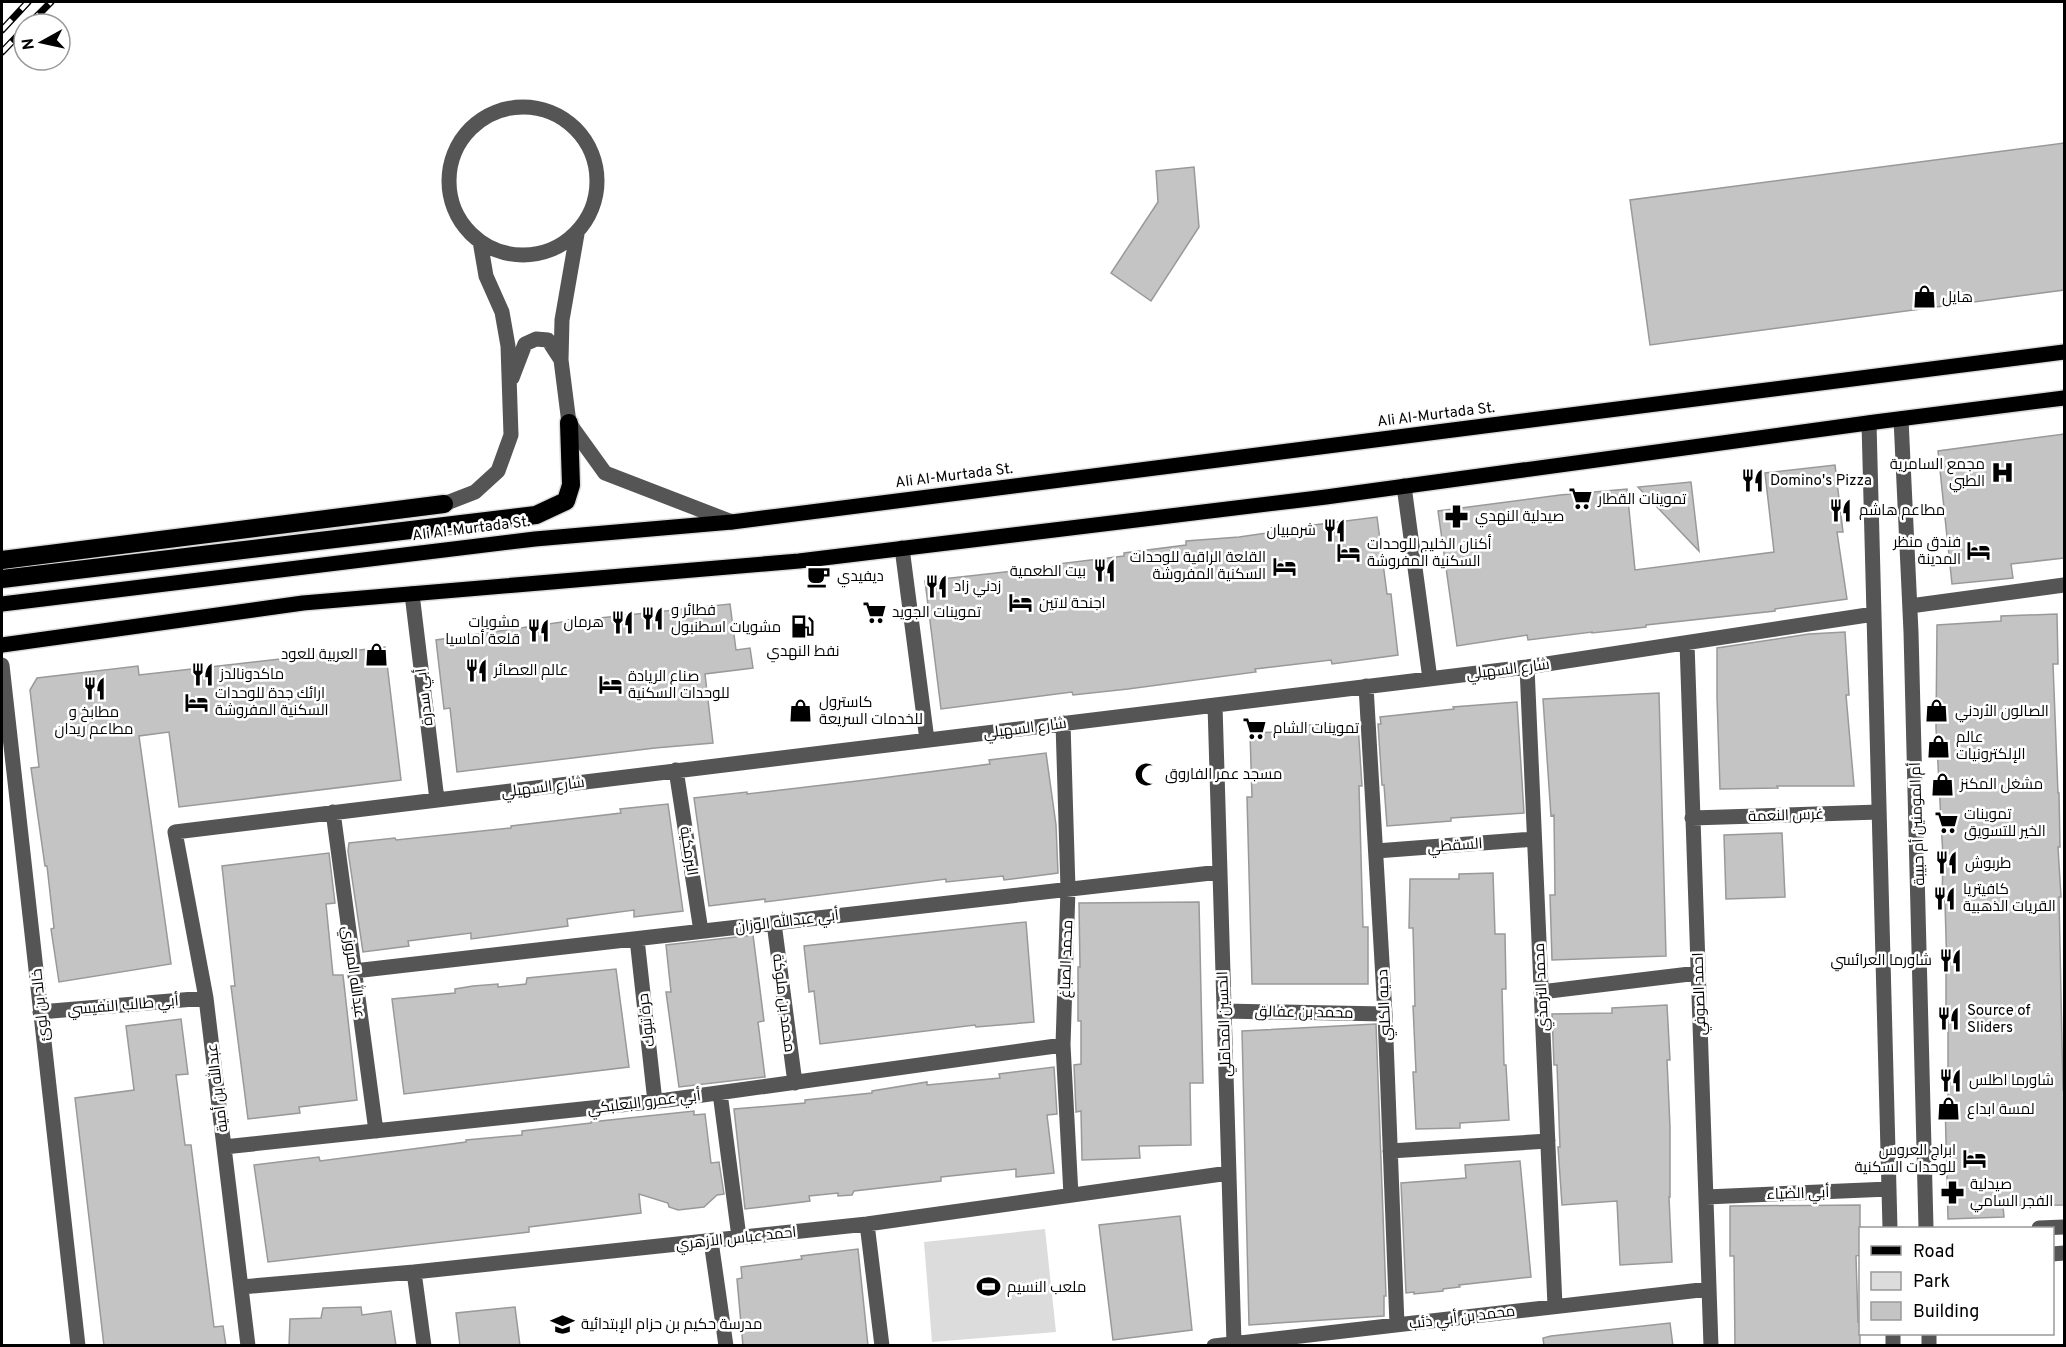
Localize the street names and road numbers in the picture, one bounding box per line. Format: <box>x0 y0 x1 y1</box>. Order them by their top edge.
street label: Ali Al-Murtada St. <box>1376 399 1496 432</box>
street label: Ali Al-Murtada St. <box>894 460 1014 493</box>
street label: Ali Al-Murtada St. <box>411 513 531 546</box>
street label: شارع السهيلي <box>1465 656 1551 686</box>
street label: أبي سدرة <box>411 667 439 727</box>
street label: شارع السهيلي <box>982 715 1068 745</box>
street label: أم المومنين أم حبيبة <box>1905 762 1930 886</box>
street label: شارع السهيلي <box>500 774 586 804</box>
street label: غرس النعمة <box>1748 806 1824 827</box>
street label: البرمكية <box>674 825 701 877</box>
street label: السقطي <box>1427 835 1483 859</box>
street label: أبي عبدالله الوزان <box>734 905 840 939</box>
street label: محمد الصباغ <box>1057 920 1078 999</box>
street label: عبدالله المروزي <box>336 925 370 1020</box>
street label: محمد الترمذي <box>1531 942 1555 1032</box>
street label: احمد الصوفي <box>1690 952 1712 1036</box>
street label: محمد بن ملوكة <box>767 953 798 1054</box>
street label: خالد بن لوئ <box>28 968 55 1042</box>
street label: دحيه الكلبي <box>1374 969 1398 1041</box>
street label: الحسين المحاملي <box>1214 971 1238 1077</box>
street label: أبي طالب النفيسي <box>67 990 180 1022</box>
street label: حرة تبوك <box>635 992 660 1048</box>
street label: محمد بن عفالق <box>1254 1003 1354 1024</box>
street label: عبدالله بن أمية <box>202 1042 233 1134</box>
street label: أبي عمرو البعلبكي <box>586 1085 702 1121</box>
street label: أبي الضياء <box>1766 1182 1830 1206</box>
street label: احمد عباس الازهري <box>675 1224 797 1256</box>
street label: محمد بن أبي ذئب <box>1408 1301 1516 1335</box>

